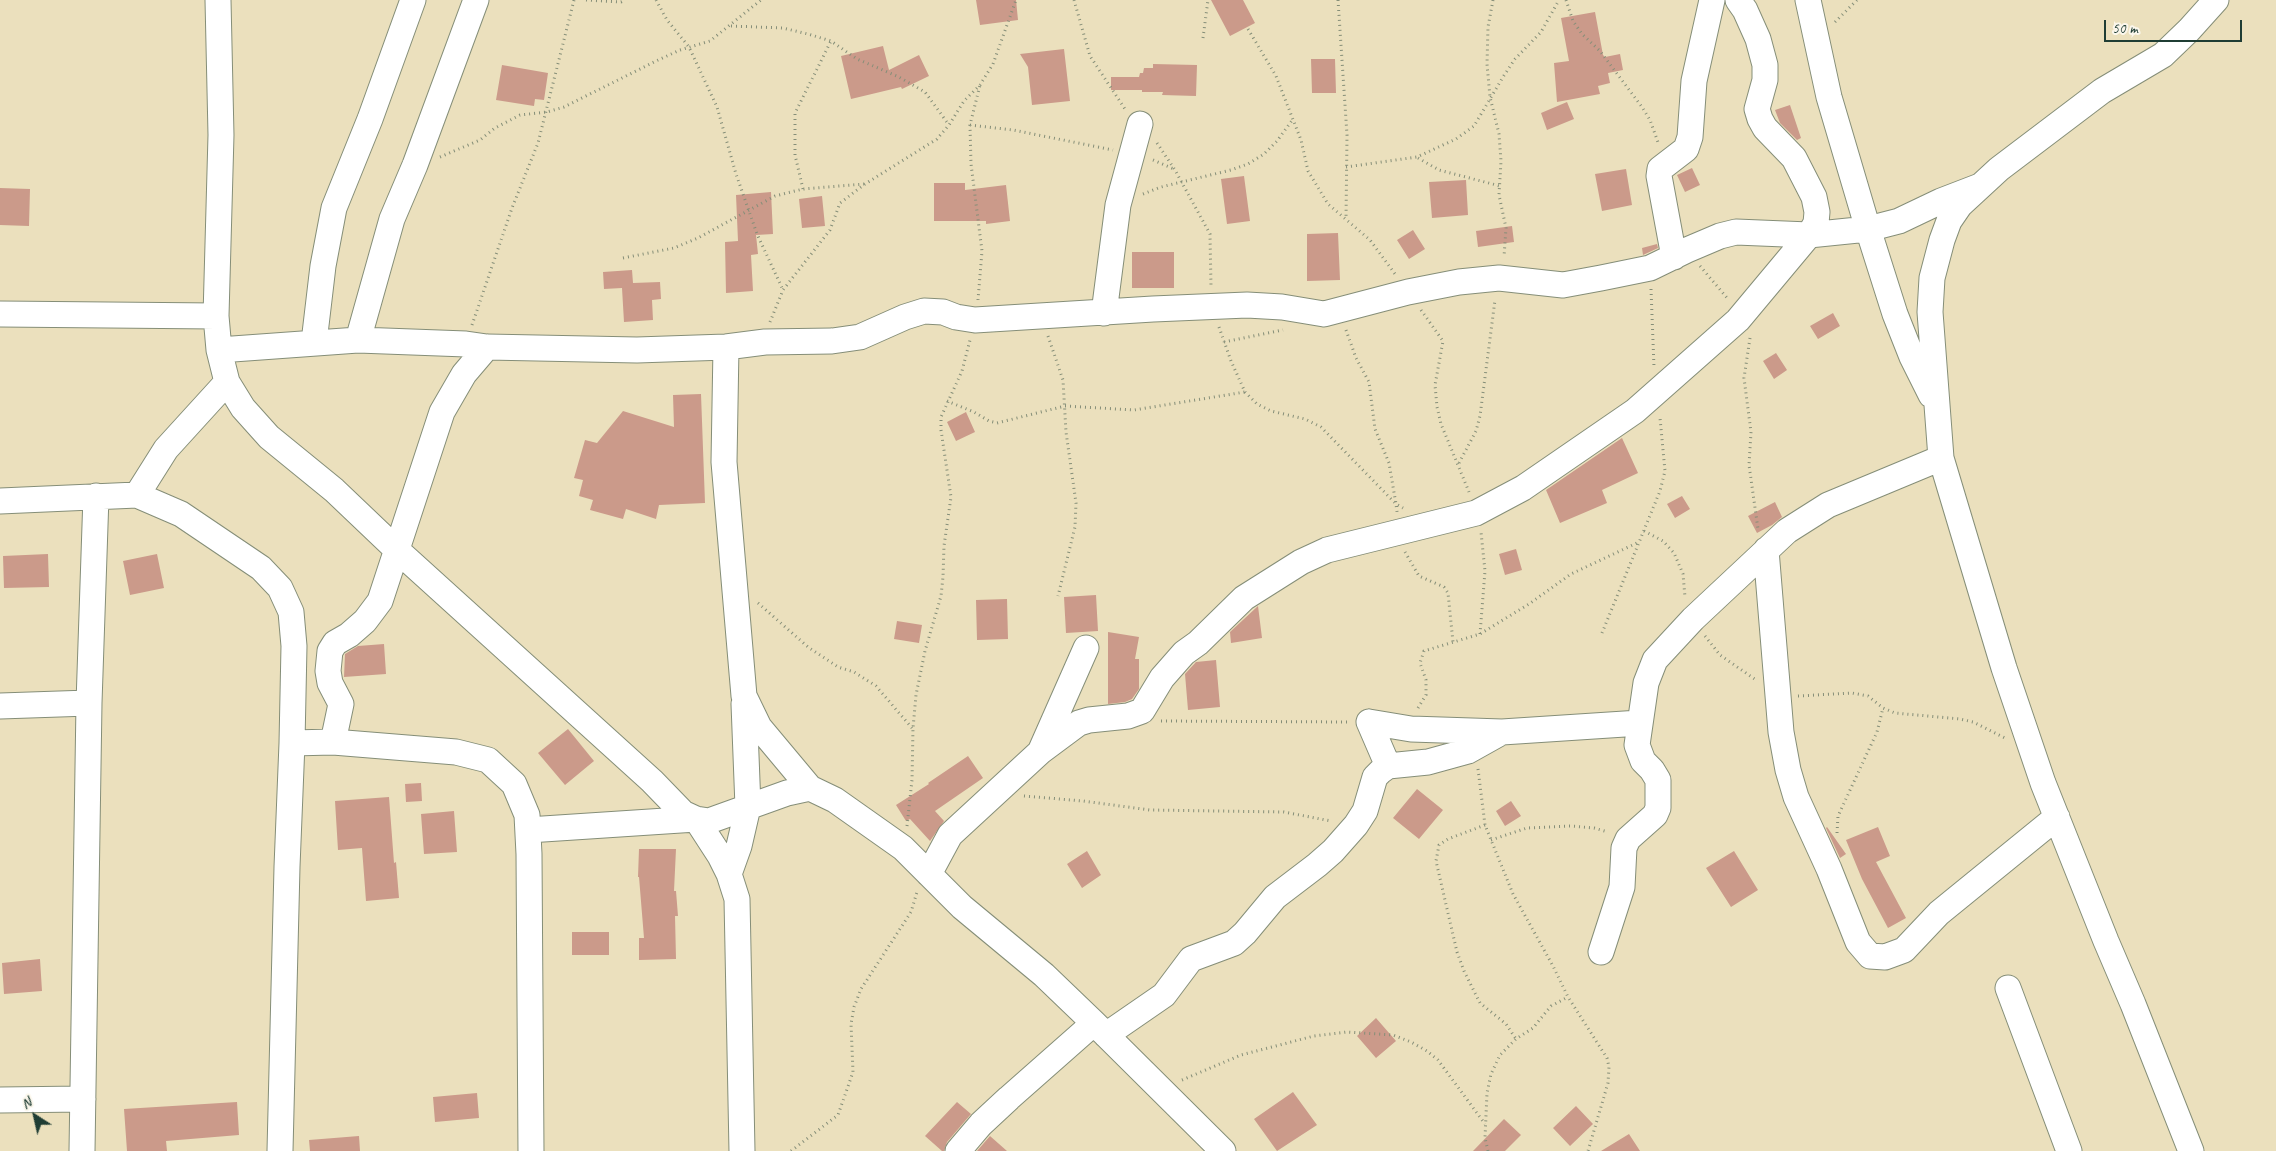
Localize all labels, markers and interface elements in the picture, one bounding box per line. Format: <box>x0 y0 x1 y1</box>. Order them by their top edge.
scale bar <box>2106 10 2244 42</box>
text: 50 m <box>2112 19 2138 38</box>
north arrow <box>10 1091 60 1141</box>
text: N <box>18 1094 35 1113</box>

